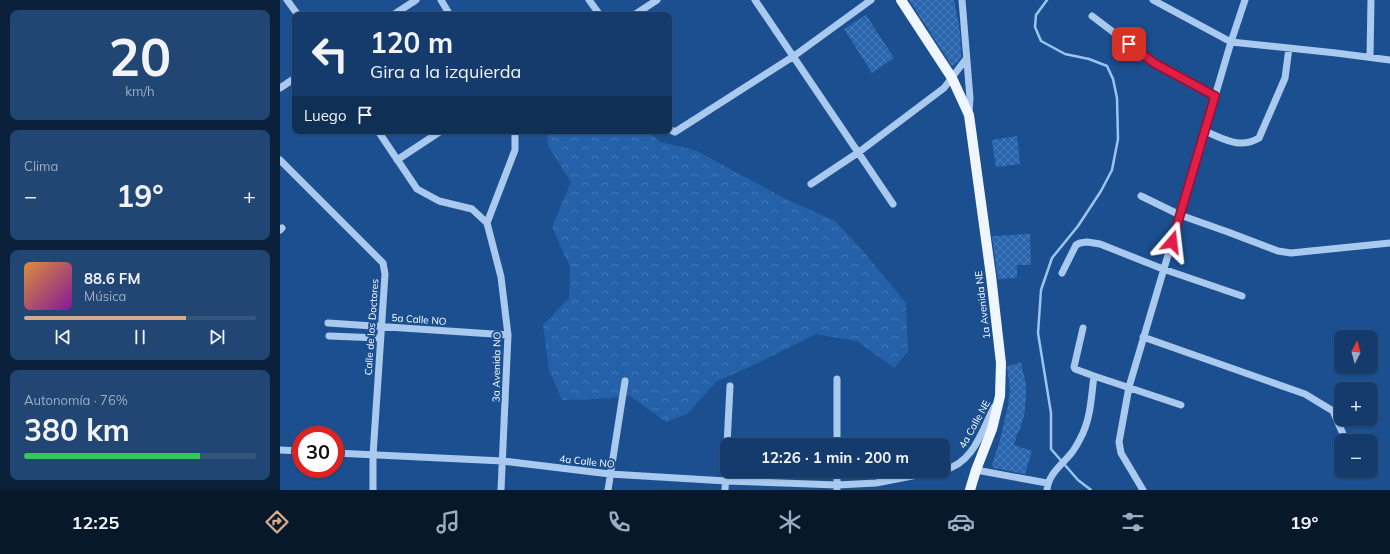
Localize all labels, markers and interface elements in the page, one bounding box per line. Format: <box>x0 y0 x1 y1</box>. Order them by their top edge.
text: 20 <box>109 24 171 89</box>
text: 120 m <box>370 25 453 60</box>
pin <box>1112 27 1146 61</box>
icon: left <box>304 28 356 80</box>
icon: arrive <box>1118 33 1140 55</box>
text: Gira a la izquierda <box>370 60 521 83</box>
text: km/h <box>125 83 155 99</box>
icon: arrive <box>354 104 376 126</box>
text: Luego <box>304 106 346 125</box>
text: Clima <box>24 158 58 174</box>
text: 19° <box>116 177 164 215</box>
text: − <box>24 182 37 210</box>
text: + <box>243 182 256 210</box>
position arrow <box>1151 221 1193 263</box>
text: 88.6 FM <box>84 269 140 288</box>
street label: 1a Avenida NE <box>972 270 993 340</box>
street label: Calle de los Doctores <box>362 278 381 376</box>
text: Música <box>84 288 126 304</box>
street label: 5a Calle NO <box>391 311 447 328</box>
icon: previous <box>52 326 74 348</box>
icon: pause <box>129 326 151 348</box>
icon: next <box>206 326 228 348</box>
north arrow <box>1334 330 1378 374</box>
map controls <box>1334 330 1378 478</box>
street label: 3a Avenida NO <box>489 331 504 402</box>
button: + <box>1334 382 1378 426</box>
text: Autonomía · 76% <box>24 392 128 408</box>
street label: 4a Calle NE <box>956 398 993 451</box>
text: 380 km <box>24 411 130 449</box>
speed limit sign: 30 <box>292 426 344 478</box>
button: − <box>1334 434 1378 478</box>
text: 12:26 · 1 min · 200 m <box>761 448 909 467</box>
street label: 4a Calle NO <box>559 452 615 471</box>
icon: directions <box>263 508 291 536</box>
icon: music <box>434 508 462 536</box>
icon: phone <box>605 508 633 536</box>
icon: climate <box>776 508 804 536</box>
icon: car <box>947 508 975 536</box>
icon: filters <box>1119 508 1147 536</box>
text: 12:25 <box>72 511 119 534</box>
text: 19° <box>1290 511 1318 534</box>

